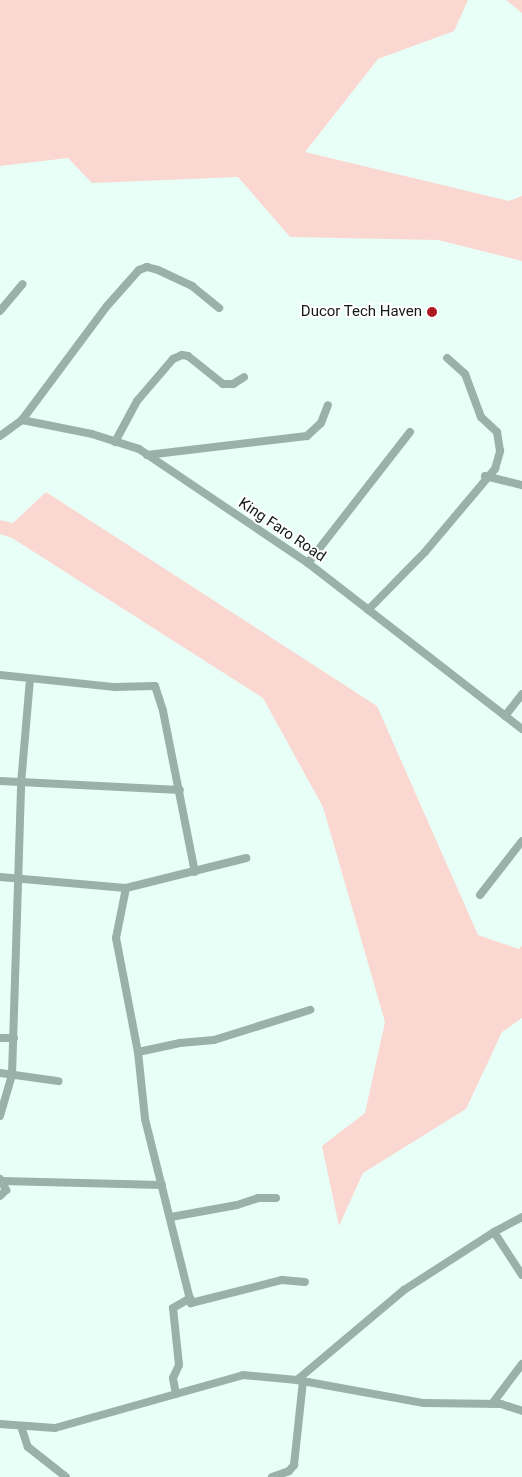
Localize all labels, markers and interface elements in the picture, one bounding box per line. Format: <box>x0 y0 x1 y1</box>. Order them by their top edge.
place label: Ducor Tech Haven <box>301 303 422 321</box>
marker: Ducor Tech Haven <box>426 306 438 318</box>
street label: King Faro Road <box>235 494 329 566</box>

